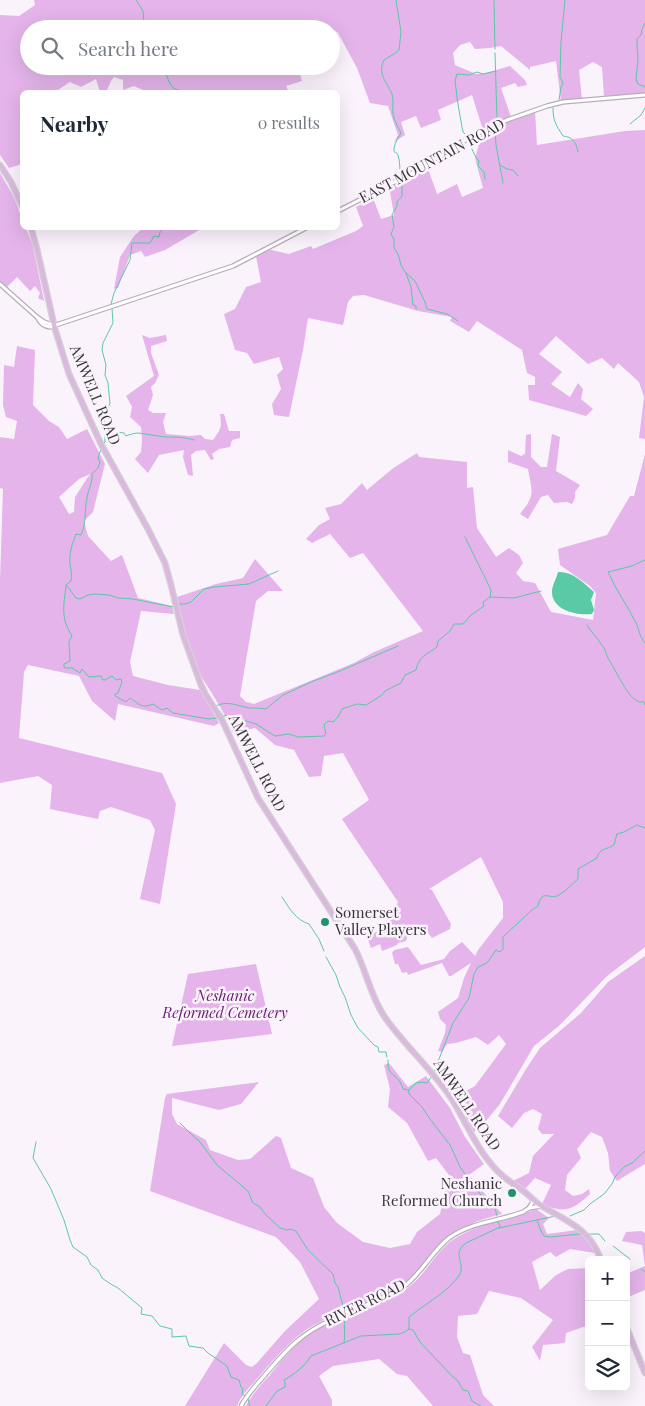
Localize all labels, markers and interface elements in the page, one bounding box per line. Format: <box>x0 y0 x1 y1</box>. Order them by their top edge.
search box <box>20 20 340 75</box>
icon: search <box>38 34 66 62</box>
text: Search here <box>78 35 178 61</box>
text: Nearby <box>40 109 109 137</box>
text: 0 results <box>258 112 320 133</box>
street label: EAST MOUNTAIN ROAD <box>355 113 508 207</box>
street label: AMWELL ROAD <box>65 341 126 448</box>
street label: AMWELL ROAD <box>224 709 291 815</box>
place label: Somerset Valley Players <box>334 902 427 939</box>
marker: Somerset Valley Players <box>319 916 331 928</box>
park label: Neshanic Reformed Cemetery <box>161 985 288 1022</box>
street label: AMWELL ROAD <box>429 1054 506 1154</box>
place label: Neshanic Reformed Church <box>381 1173 502 1210</box>
marker: Neshanic Reformed Church <box>506 1187 518 1199</box>
map controls <box>585 1256 630 1391</box>
button: + <box>585 1256 630 1301</box>
street label: RIVER ROAD <box>321 1274 408 1330</box>
button: − <box>585 1301 630 1346</box>
button: layers <box>585 1346 630 1391</box>

